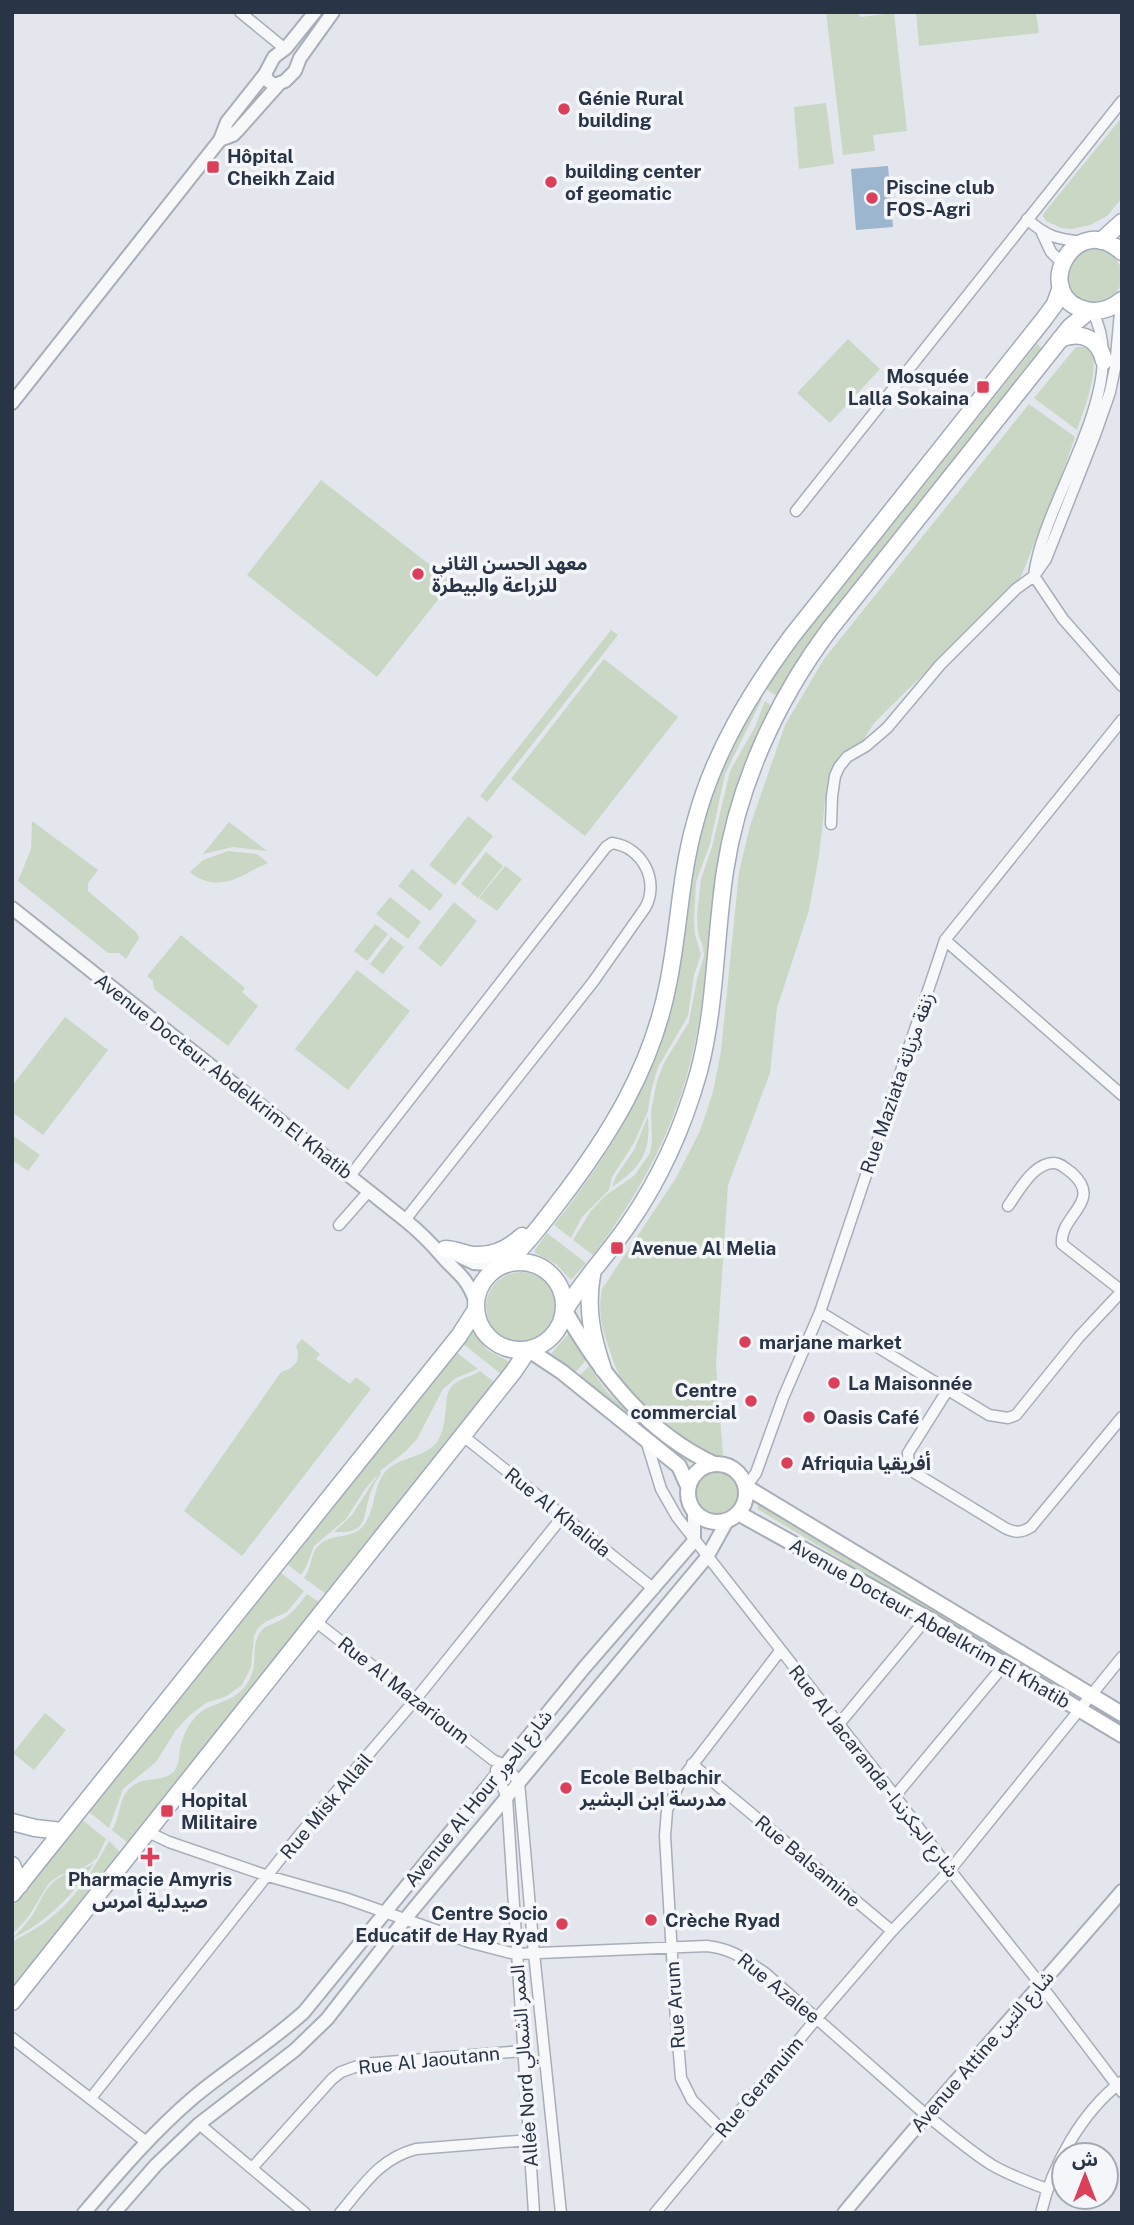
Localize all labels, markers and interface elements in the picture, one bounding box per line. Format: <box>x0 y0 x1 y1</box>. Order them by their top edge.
place label: Génie Rural building <box>578 87 684 131</box>
marker: Génie Rural building <box>556 101 572 117</box>
place label: Hôpital Cheikh Zaid <box>227 145 335 189</box>
marker: Hôpital Cheikh Zaid <box>205 159 221 175</box>
place label: building center of geomatic <box>565 160 702 204</box>
marker: building center of geomatic <box>543 174 559 190</box>
place label: Piscine club FOS-Agri <box>886 176 995 220</box>
marker: Piscine club FOS-Agri <box>864 190 880 206</box>
place label: Mosquée Lalla Sokaina <box>848 365 969 409</box>
marker: Mosquée Lalla Sokaina <box>975 379 991 395</box>
place label: معهد الحسن الثاني للزراعة والبيطرة <box>432 552 588 597</box>
marker: معهد الحسن الثاني للزراعة والبيطرة <box>410 566 426 582</box>
street label: Avenue Docteur Abdelkrim El Khatib <box>91 969 357 1183</box>
street label: Rue Maziata زنقة مزياتة <box>856 989 939 1177</box>
place label: Avenue Al Melia <box>631 1237 776 1259</box>
marker: Avenue Al Melia <box>609 1240 625 1256</box>
place label: marjane market <box>759 1331 902 1353</box>
marker: marjane market <box>737 1334 753 1350</box>
place label: La Maisonnée <box>848 1372 973 1394</box>
marker: La Maisonnée <box>826 1375 842 1391</box>
place label: Centre commercial <box>630 1379 737 1423</box>
marker: Centre commercial <box>743 1393 759 1409</box>
place label: Oasis Café <box>823 1406 919 1428</box>
marker: Oasis Café <box>801 1409 817 1425</box>
place label: Afriquia أفريقيا <box>801 1450 931 1475</box>
marker: Afriquia أفريقيا <box>779 1455 795 1471</box>
street label: Rue Al Khalida <box>501 1463 615 1561</box>
street label: Avenue Docteur Abdelkrim El Khatib <box>786 1533 1074 1713</box>
street label: Rue Al Mazarioum <box>334 1632 474 1748</box>
street label: Rue Al Jacaranda - شارع الجكرندا <box>782 1661 963 1883</box>
street label: Avenue Al Hour شارع الحور <box>400 1705 558 1893</box>
street label: Rue Misk Allail <box>275 1749 377 1863</box>
place label: Ecole Belbachir مدرسة ابن البشير <box>579 1766 727 1811</box>
marker: Ecole Belbachir مدرسة ابن البشير <box>558 1780 574 1796</box>
place label: Hopital Militaire <box>181 1789 257 1833</box>
marker: Hopital Militaire <box>159 1803 175 1819</box>
street label: Rue Balsamine <box>751 1811 865 1911</box>
marker: Pharmacie Amyris صيدلية أمرس <box>142 1849 158 1865</box>
place label: Pharmacie Amyris صيدلية أمرس <box>68 1868 232 1913</box>
place label: Centre Socio Educatif de Hay Ryad <box>355 1902 548 1946</box>
place label: Crèche Ryad <box>665 1909 780 1931</box>
marker: Crèche Ryad <box>643 1912 659 1928</box>
marker: Centre Socio Educatif de Hay Ryad <box>554 1916 570 1932</box>
street label: Rue Azalee <box>734 1948 824 2028</box>
street label: Rue Arum <box>661 1961 689 2049</box>
street label: Allée Nord الممر الشمالي <box>506 1964 546 2168</box>
street label: Avenue Attine شارع التين <box>906 1966 1060 2138</box>
street label: Rue Geranuim <box>711 2032 807 2142</box>
street label: Rue Al Jaoutann <box>357 2042 501 2078</box>
north arrow <box>1050 2141 1120 2211</box>
text: ش <box>1072 2148 1098 2170</box>

